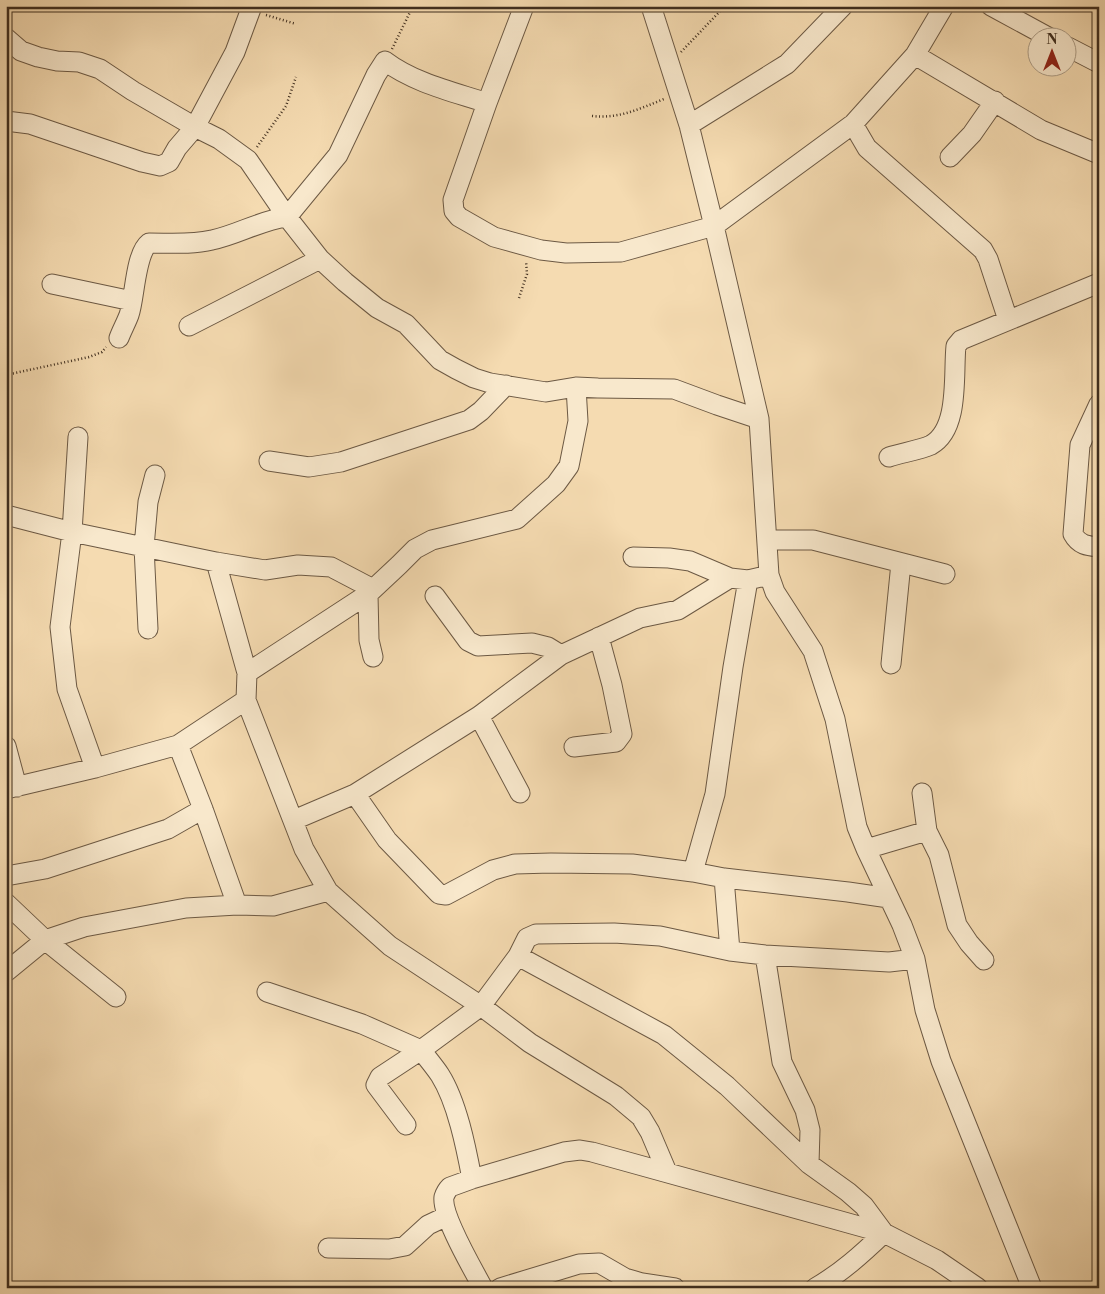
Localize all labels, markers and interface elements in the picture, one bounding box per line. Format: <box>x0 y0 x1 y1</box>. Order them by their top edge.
north arrow <box>1028 28 1078 78</box>
text: N <box>1046 31 1058 49</box>

